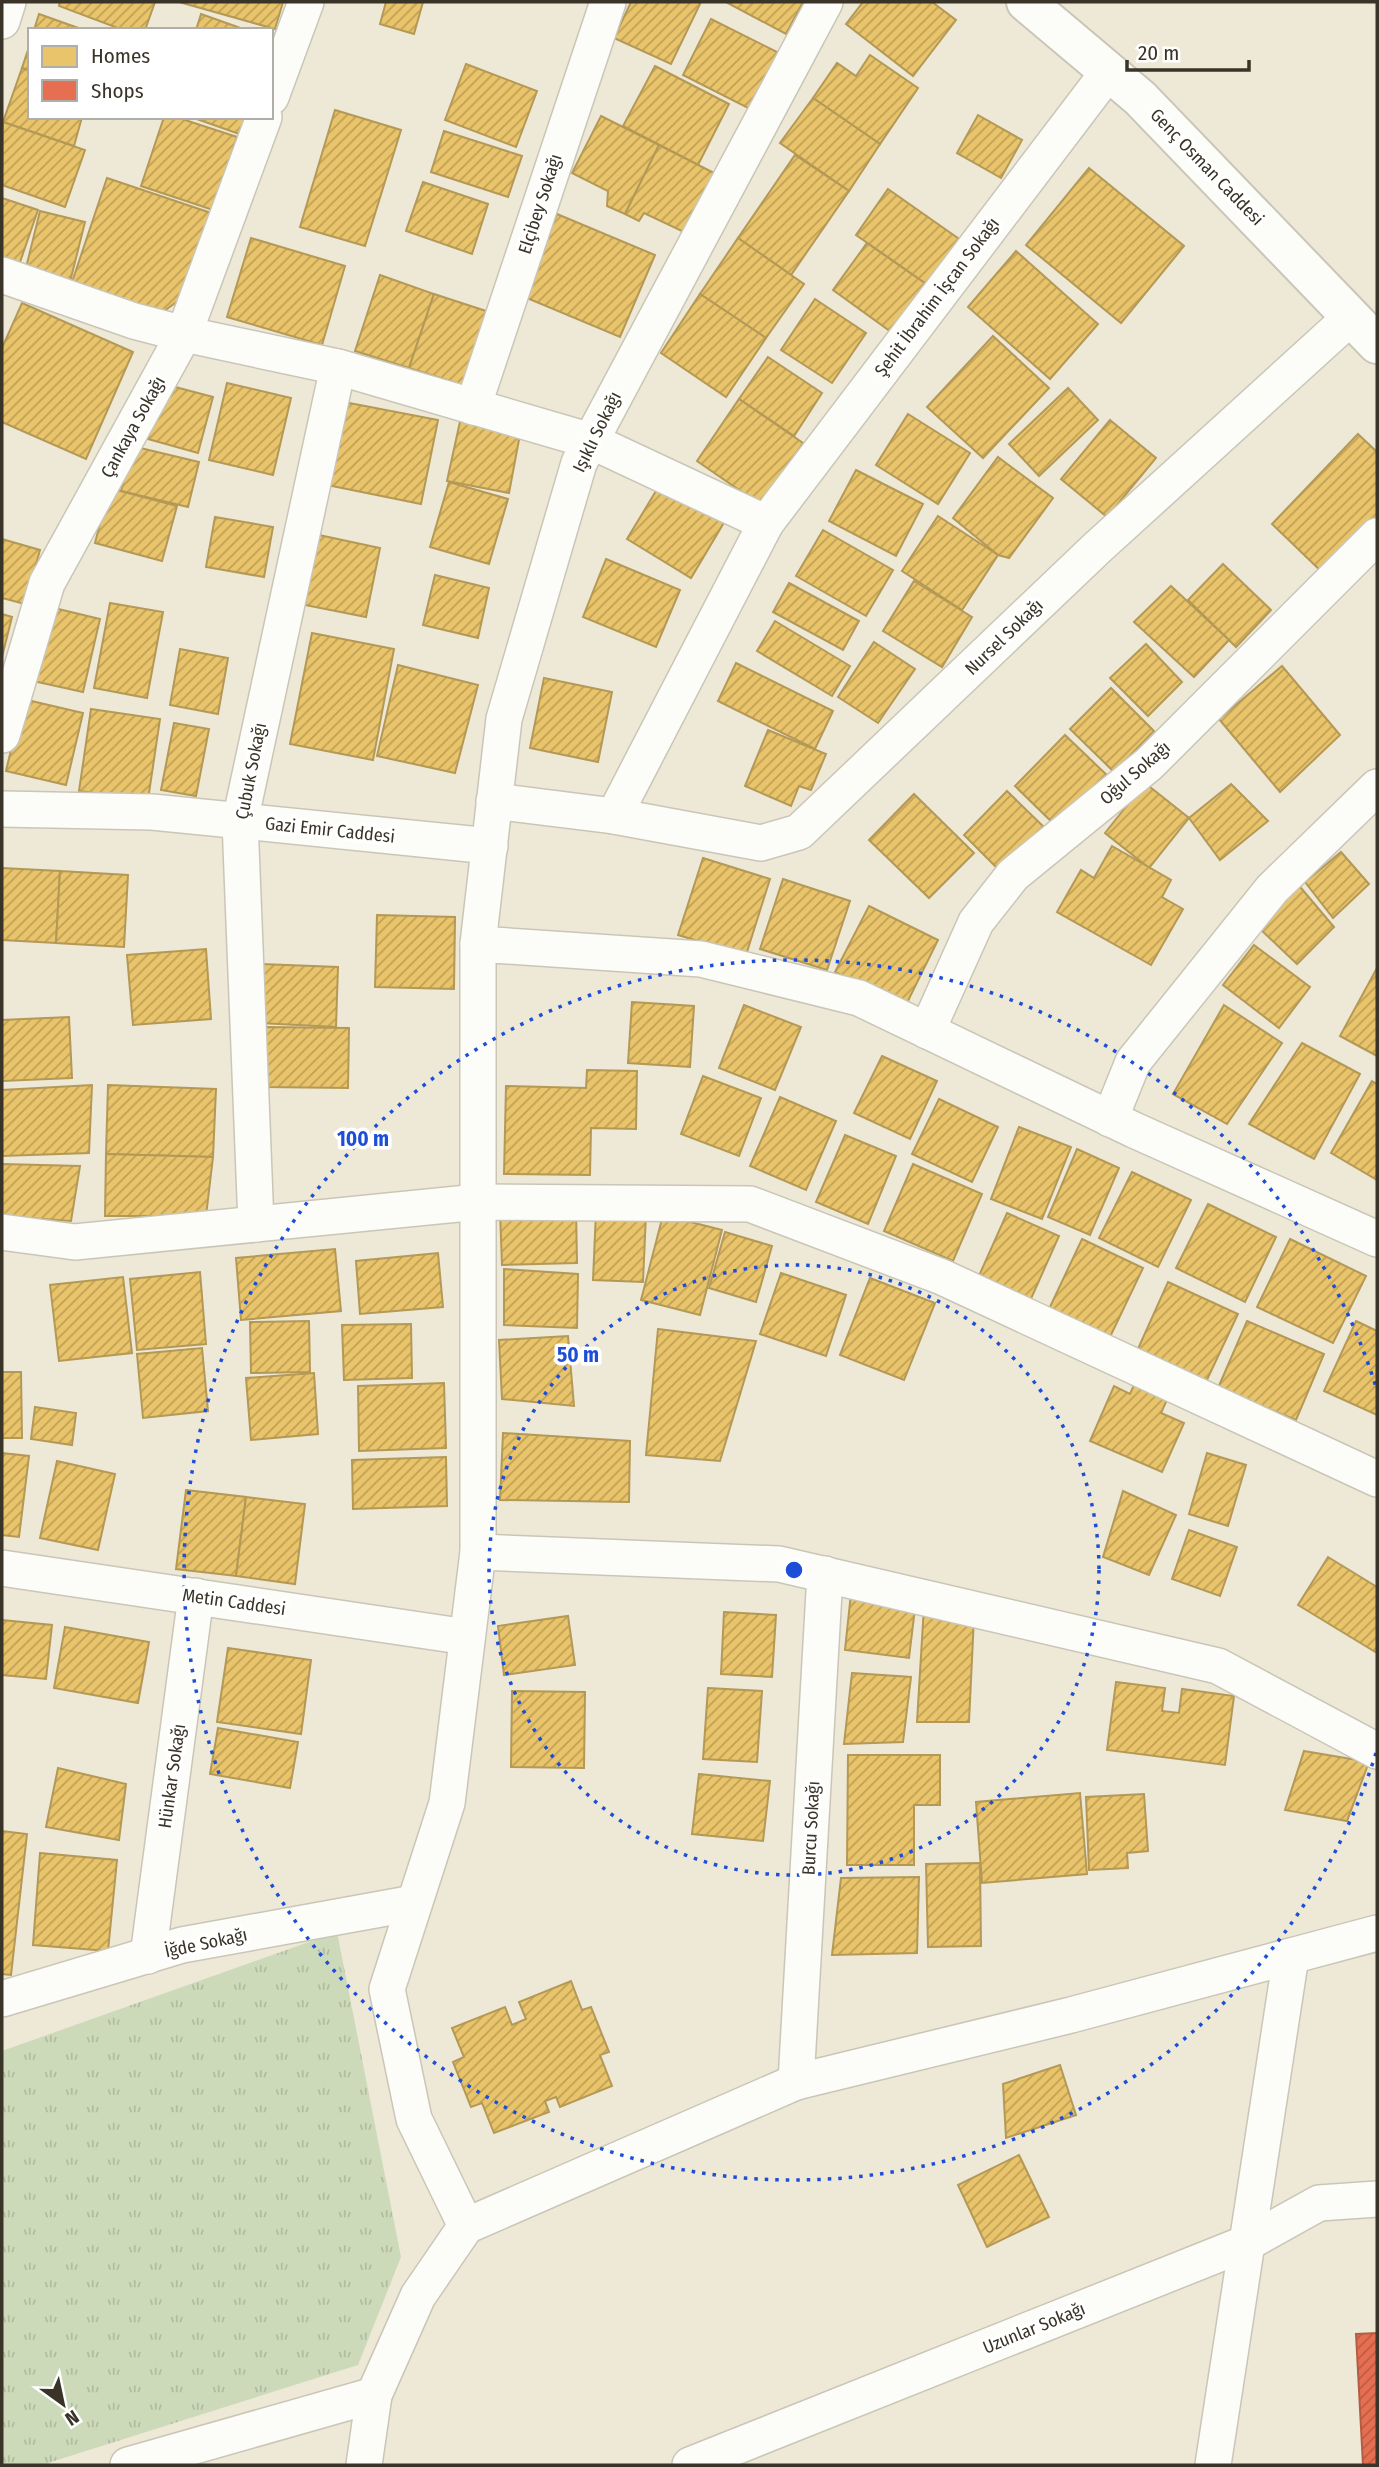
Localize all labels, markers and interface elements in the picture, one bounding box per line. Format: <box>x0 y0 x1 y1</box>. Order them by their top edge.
legend <box>28 28 273 119</box>
scale bar <box>1127 28 1250 72</box>
text: 20 m <box>1138 40 1179 66</box>
text: Homes <box>91 43 150 69</box>
text: Shops <box>91 78 144 104</box>
street label: Genç Osman Caddesi <box>1146 104 1268 230</box>
street label: Elçibey Sokağı <box>513 151 567 257</box>
street label: Şehit İbrahim İşcan Sokağı <box>870 213 1004 381</box>
street label: Çankaya Sokağı <box>96 372 170 482</box>
street label: Işıklı Sokağı <box>568 388 626 476</box>
street label: Nursel Sokağı <box>960 594 1048 680</box>
street label: Çubuk Sokağı <box>231 721 271 821</box>
street label: Oğul Sokağı <box>1095 736 1175 810</box>
street label: Gazi Emir Caddesi <box>264 812 396 848</box>
text: 100 m <box>337 1126 389 1152</box>
text: 50 m <box>557 1342 599 1368</box>
centre of rings <box>782 1558 806 1582</box>
street label: Metin Caddesi <box>181 1584 287 1620</box>
street label: Hünkar Sokağı <box>154 1722 190 1830</box>
street label: Burcu Sokağı <box>798 1780 824 1876</box>
street label: İğde Sokağı <box>163 1924 249 1962</box>
street label: Uzunlar Sokağı <box>980 2297 1088 2359</box>
north arrow <box>28 2369 98 2439</box>
text: N <box>61 2405 83 2431</box>

